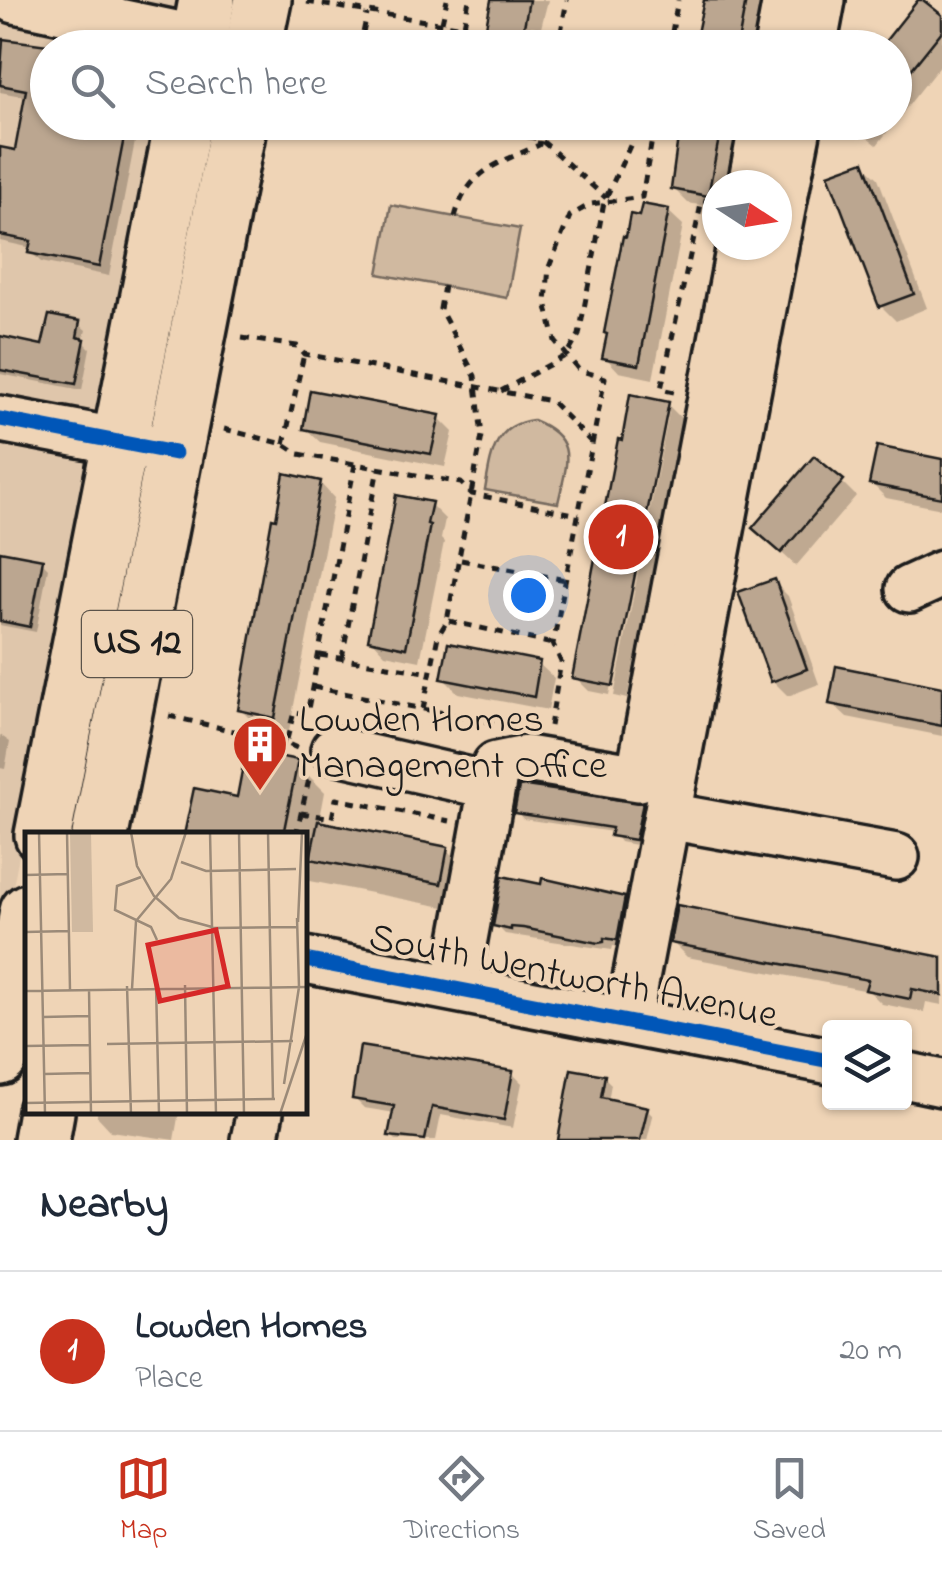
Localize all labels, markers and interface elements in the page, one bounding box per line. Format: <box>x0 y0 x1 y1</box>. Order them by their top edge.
search box <box>30 30 912 140</box>
text: Search here <box>145 57 327 113</box>
icon: search <box>65 58 120 113</box>
north arrow <box>702 170 792 260</box>
pin: 1 <box>588 500 654 574</box>
your location <box>503 570 554 621</box>
road number: US 12 <box>82 611 192 677</box>
place label: Lowden Homes Management Office <box>299 692 607 797</box>
building icon: Lowden Homes Management Office <box>230 714 290 793</box>
inset map <box>25 832 308 1115</box>
street label: South Wentworth Avenue <box>364 909 782 1047</box>
map controls <box>822 1020 912 1110</box>
button: layers <box>822 1020 912 1110</box>
text: Nearby <box>40 1175 168 1236</box>
text: Lowden Homes <box>135 1300 368 1356</box>
text: 1 <box>67 1328 78 1375</box>
text: 20 m <box>839 1328 902 1375</box>
text: Place <box>135 1356 203 1403</box>
tab: Map <box>116 1451 171 1552</box>
tab: Directions <box>404 1451 520 1552</box>
tab: Saved <box>753 1451 826 1552</box>

